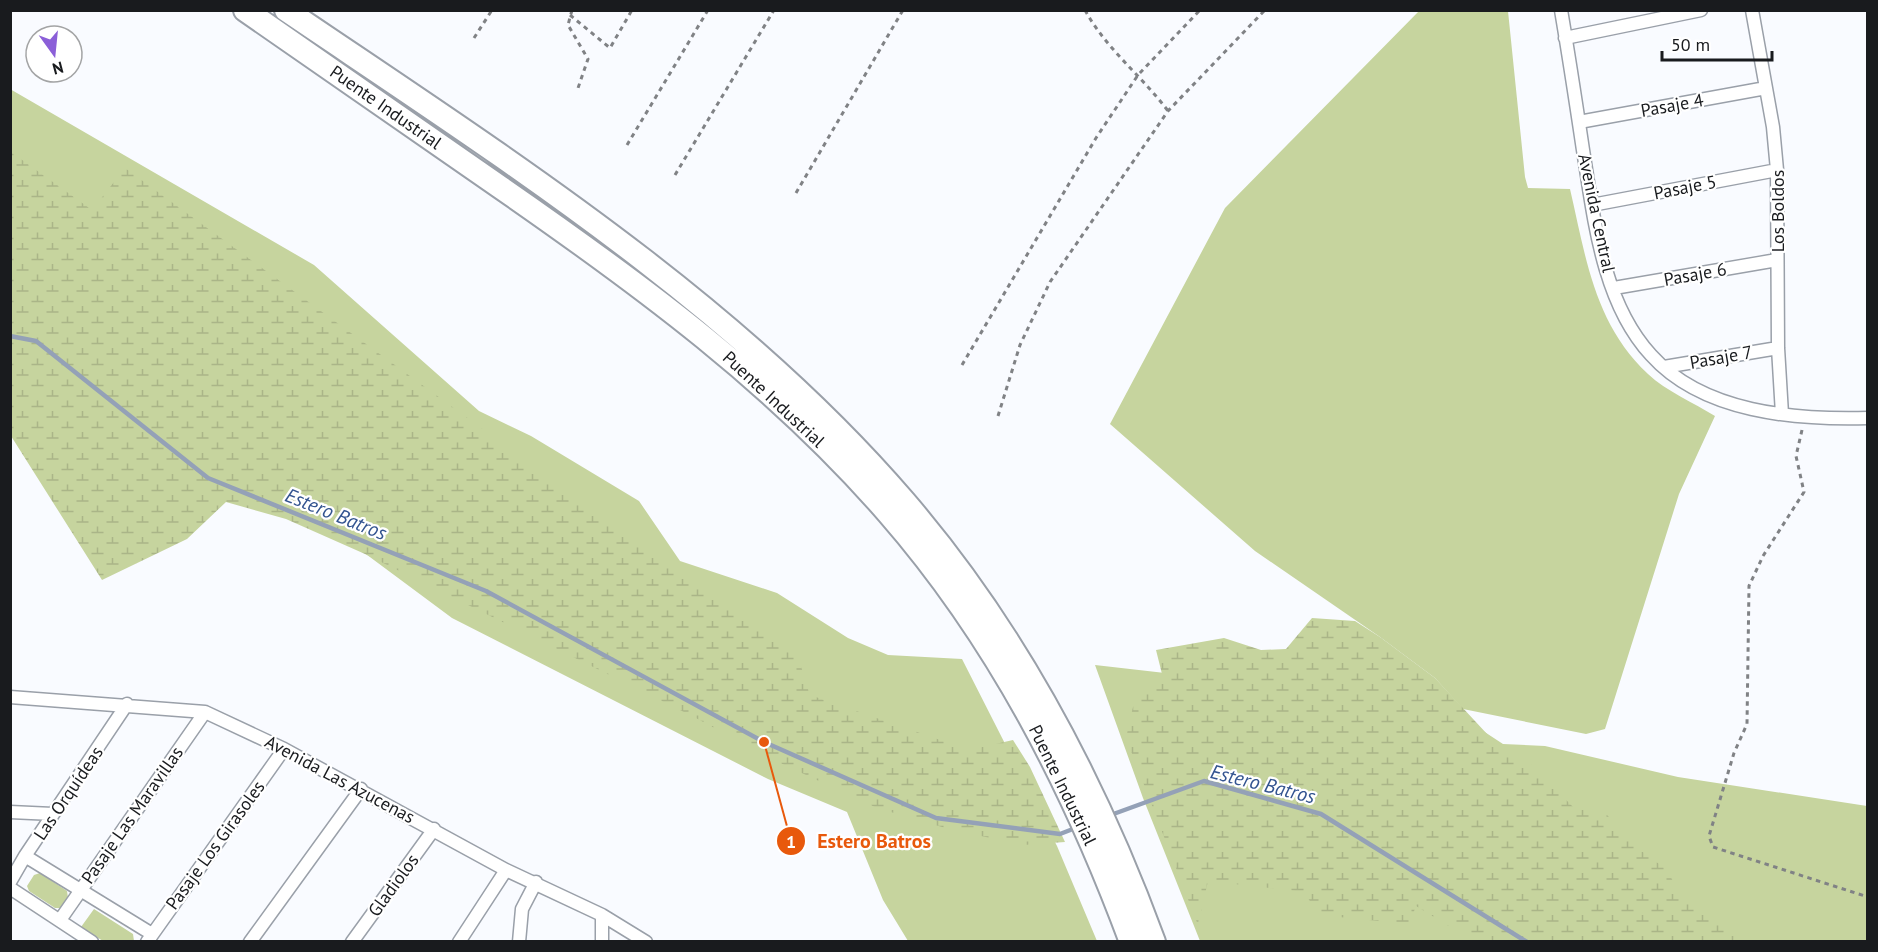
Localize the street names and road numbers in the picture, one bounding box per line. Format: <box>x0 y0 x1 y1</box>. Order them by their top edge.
street label: Puente Industrial <box>326 60 447 154</box>
street label: Pasaje 4 <box>1639 88 1705 122</box>
street label: Avenida Central <box>1573 152 1621 275</box>
street label: Pasaje 5 <box>1652 170 1718 204</box>
street label: Los Boldos <box>1766 170 1789 252</box>
street label: Pasaje 6 <box>1662 257 1728 291</box>
street label: Pasaje 7 <box>1688 340 1754 374</box>
street label: Puente Industrial <box>718 346 830 453</box>
street label: Puente Industrial <box>1024 721 1102 850</box>
street label: Avenida Las Azucenas <box>261 730 419 828</box>
street label: Las Orquídeas <box>28 742 108 844</box>
street label: Pasaje Las Maravillas <box>76 742 188 888</box>
street label: Pasaje Los Girasoles <box>160 776 270 914</box>
street label: Gladiolos <box>363 849 423 921</box>

